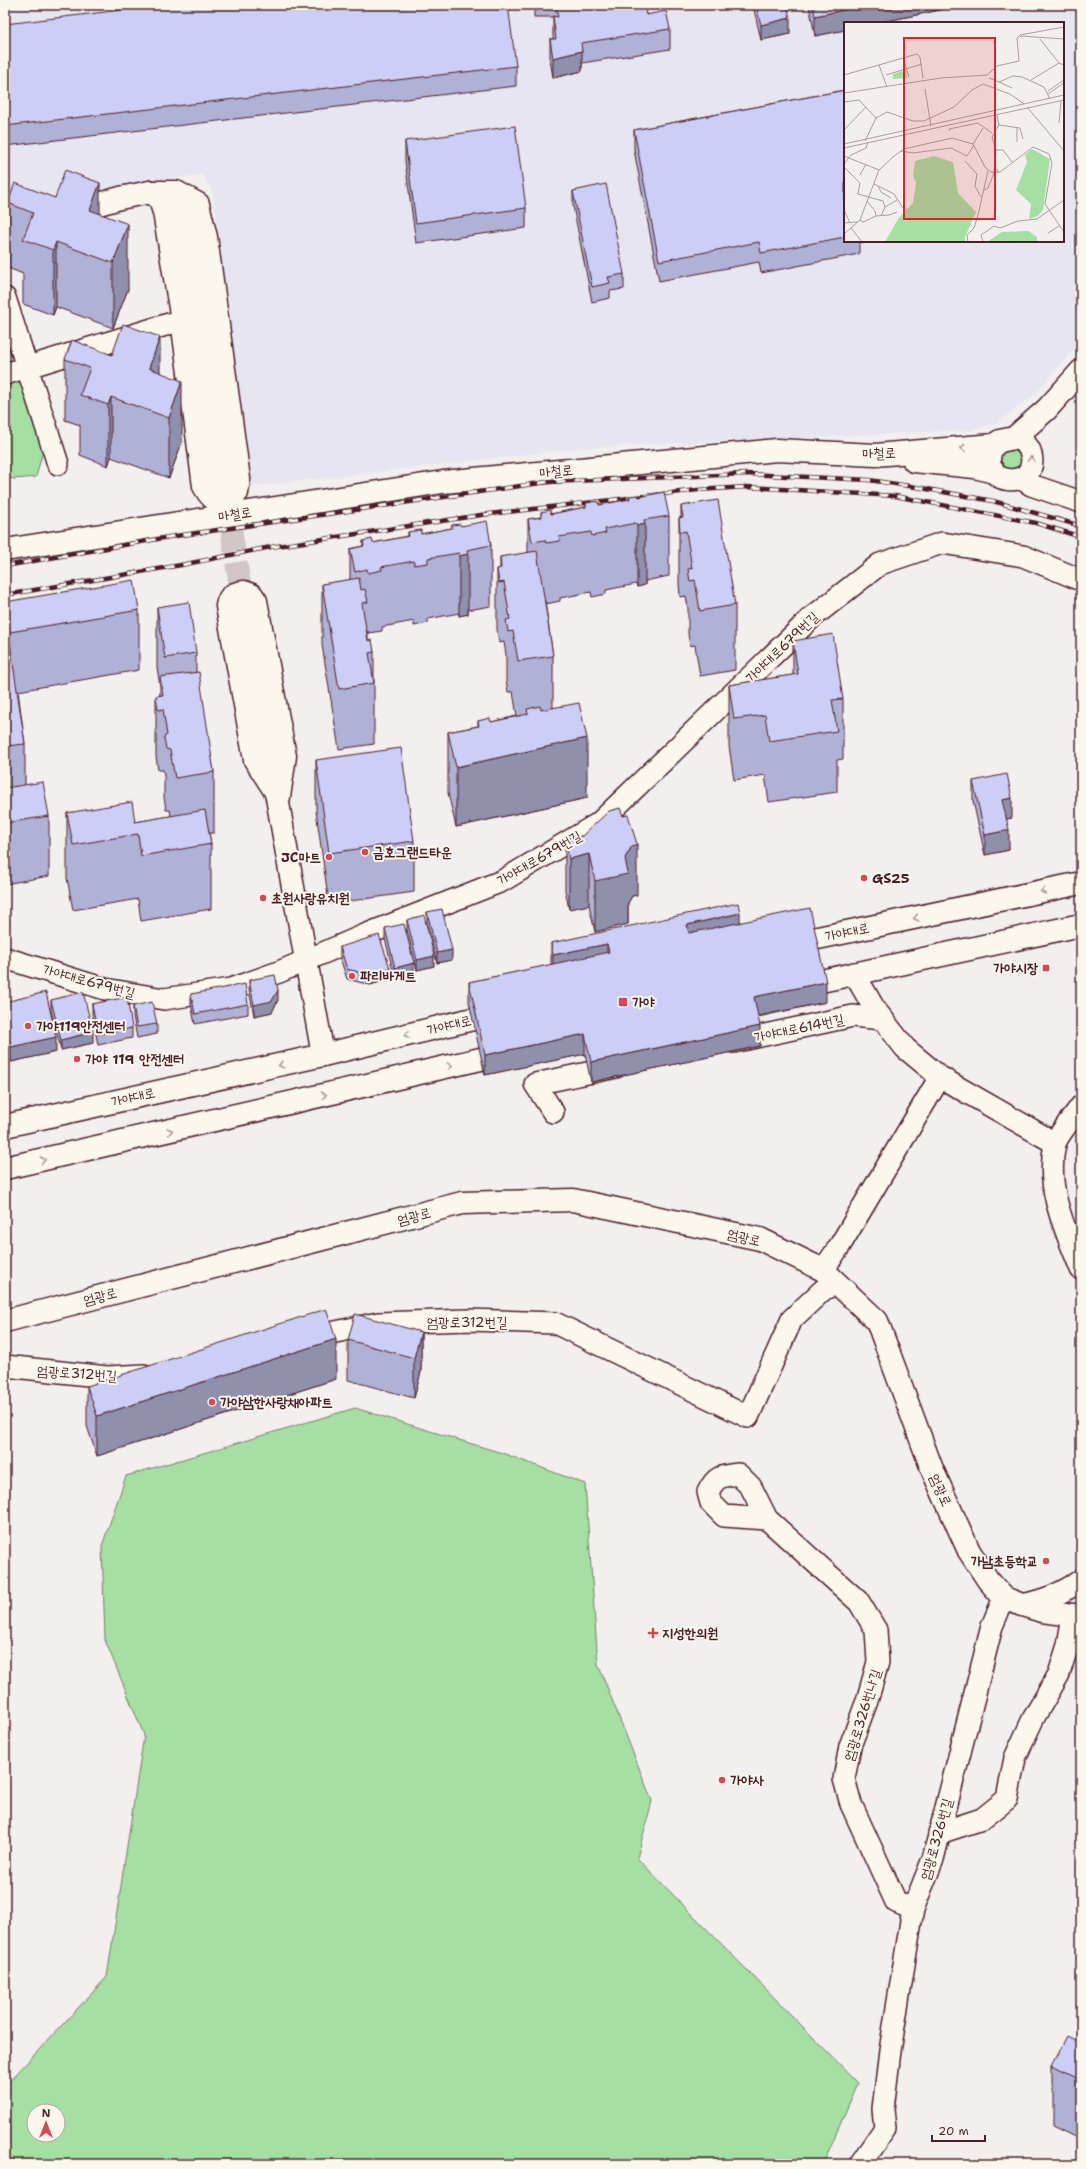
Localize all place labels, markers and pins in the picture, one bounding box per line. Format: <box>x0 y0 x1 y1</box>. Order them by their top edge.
place label: 금호그랜드타운 <box>373 843 452 861</box>
marker: 금호그랜드타운 <box>360 847 370 857</box>
place label: JC마트 <box>281 848 321 866</box>
marker: JC마트 <box>324 852 334 862</box>
place label: GS25 <box>872 869 910 887</box>
marker: GS25 <box>859 873 869 883</box>
place label: 초원사랑유치원 <box>271 889 350 907</box>
marker: 초원사랑유치원 <box>258 893 268 903</box>
place label: 가야시장 <box>993 959 1039 977</box>
marker: 가야시장 <box>1041 963 1051 973</box>
place label: 파리바게트 <box>360 967 416 985</box>
marker: 파리바게트 <box>347 971 357 981</box>
place label: 가야 <box>632 993 655 1011</box>
marker: 가야 <box>617 996 629 1008</box>
place label: 가야119안전센터 <box>36 1017 126 1035</box>
marker: 가야119안전센터 <box>23 1021 33 1031</box>
place label: 가야 119 안전센터 <box>85 1050 184 1068</box>
marker: 가야 119 안전센터 <box>72 1054 82 1064</box>
place label: 가야삼한사랑채아파트 <box>220 1393 333 1411</box>
marker: 가야삼한사랑채아파트 <box>207 1397 217 1407</box>
place label: 가남초등학교 <box>970 1552 1038 1570</box>
marker: 가남초등학교 <box>1041 1556 1051 1566</box>
place label: 지성한의원 <box>662 1624 718 1642</box>
marker: 지성한의원 <box>647 1627 659 1639</box>
place label: 가야사 <box>730 1771 765 1789</box>
marker: 가야사 <box>717 1775 727 1785</box>

